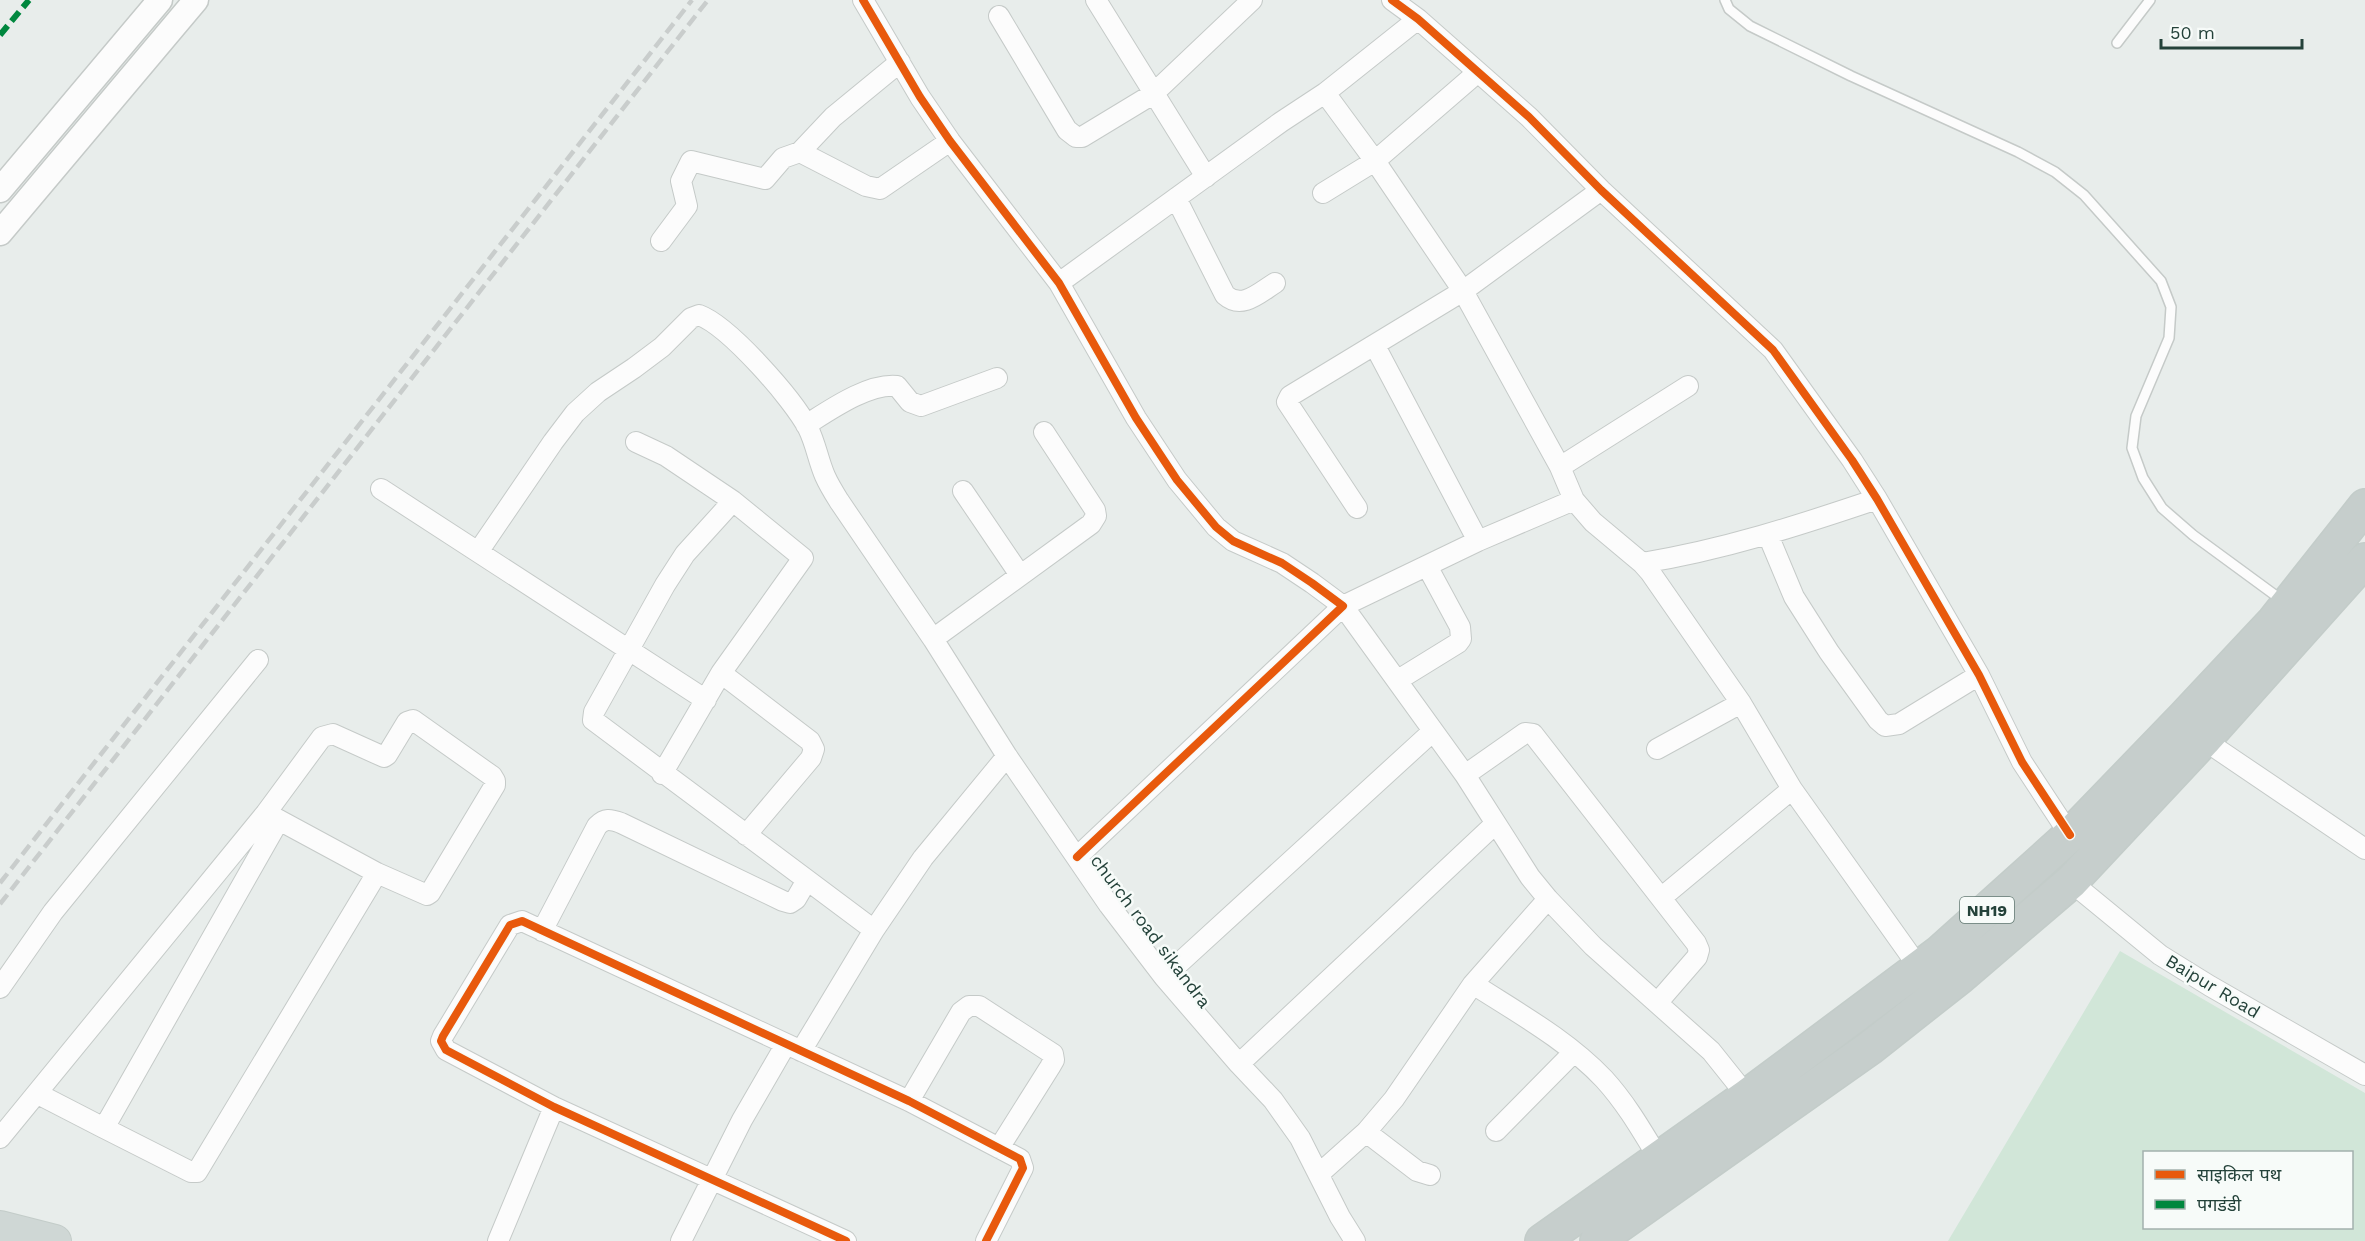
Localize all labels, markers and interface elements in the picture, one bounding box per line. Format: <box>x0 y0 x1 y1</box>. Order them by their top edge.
scale bar <box>2161 12 2302 50</box>
text: 50 m <box>2170 22 2215 43</box>
street label: church road sikandra <box>1087 850 1215 1012</box>
road number: NH19 <box>1960 897 2014 923</box>
street label: Baipur Road <box>2162 950 2264 1022</box>
legend <box>2143 1151 2353 1229</box>
text: साइकिल पथ <box>2197 1164 2282 1185</box>
text: पगडंडी <box>2197 1194 2242 1215</box>

